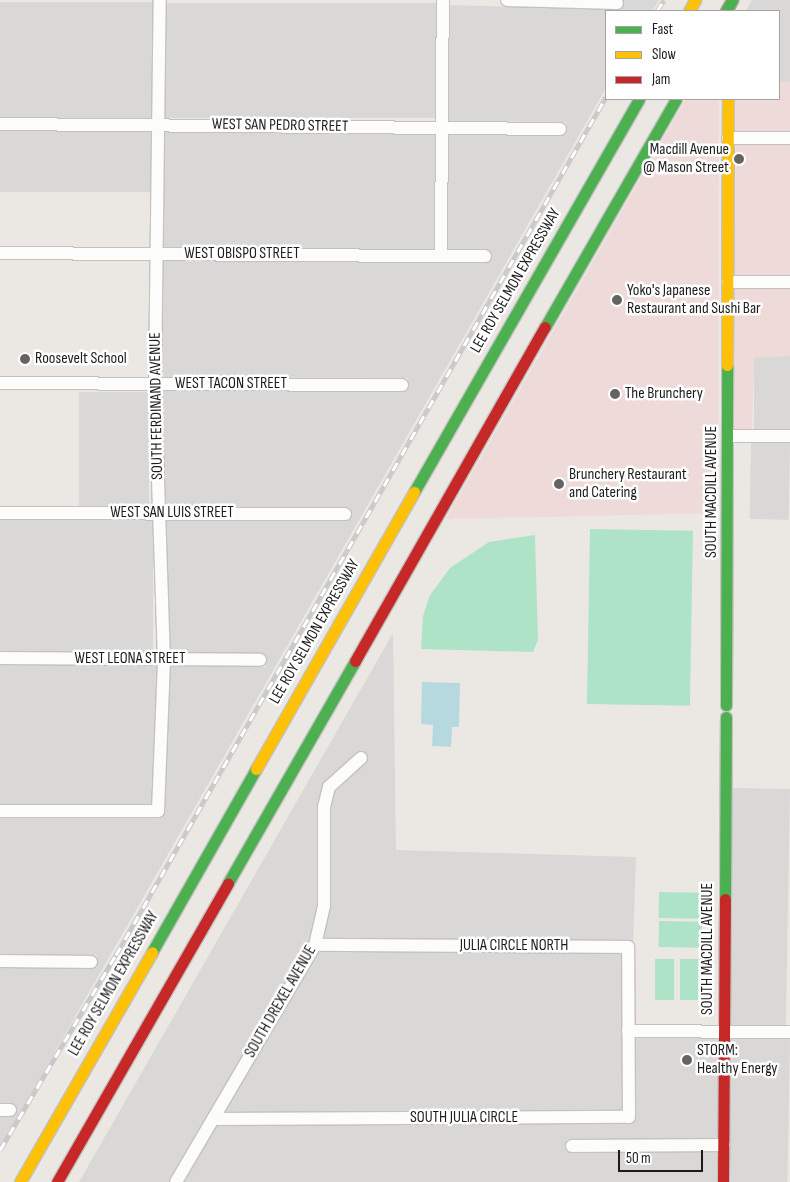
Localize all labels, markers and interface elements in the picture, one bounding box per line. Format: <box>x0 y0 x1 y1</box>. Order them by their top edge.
legend <box>605 10 780 100</box>
text: Fast <box>652 20 673 39</box>
text: Slow <box>652 45 676 64</box>
text: Jam <box>652 70 670 89</box>
street label: WEST SAN PEDRO STREET <box>212 115 348 137</box>
place label: Macdill Avenue @ Mason Street <box>643 140 729 178</box>
marker: Macdill Avenue @ Mason Street <box>733 153 745 165</box>
street label: LEE ROY SELMON EXPRESSWAY <box>467 205 565 357</box>
street label: WEST OBISPO STREET <box>184 244 300 264</box>
place label: Yoko's Japanese Restaurant and Sushi Bar <box>627 281 761 319</box>
marker: Yoko's Japanese Restaurant and Sushi Bar <box>611 294 623 306</box>
street label: SOUTH FERDINAND AVENUE <box>146 332 168 480</box>
place label: Roosevelt School <box>35 349 127 369</box>
marker: Roosevelt School <box>19 353 31 365</box>
street label: WEST TACON STREET <box>175 374 287 394</box>
place label: The Brunchery <box>625 384 703 404</box>
marker: The Brunchery <box>609 388 621 400</box>
street label: SOUTH MACDILL AVENUE <box>702 426 722 558</box>
place label: Brunchery Restaurant and Catering <box>569 465 687 503</box>
marker: Brunchery Restaurant and Catering <box>553 478 565 490</box>
street label: WEST SAN LUIS STREET <box>110 503 234 523</box>
street label: LEE ROY SELMON EXPRESSWAY <box>266 556 364 708</box>
street label: WEST LEONA STREET <box>75 649 185 669</box>
street label: SOUTH MACDILL AVENUE <box>698 883 718 1015</box>
street label: LEE ROY SELMON EXPRESSWAY <box>65 908 163 1060</box>
street label: JULIA CIRCLE NORTH <box>460 936 568 956</box>
street label: SOUTH DREXEL AVENUE <box>241 943 321 1061</box>
place label: STORM: Healthy Energy <box>697 1041 777 1079</box>
marker: STORM: Healthy Energy <box>681 1054 693 1066</box>
street label: SOUTH JULIA CIRCLE <box>410 1108 518 1128</box>
scale bar <box>620 1140 705 1172</box>
text: 50 m <box>626 1149 651 1168</box>

